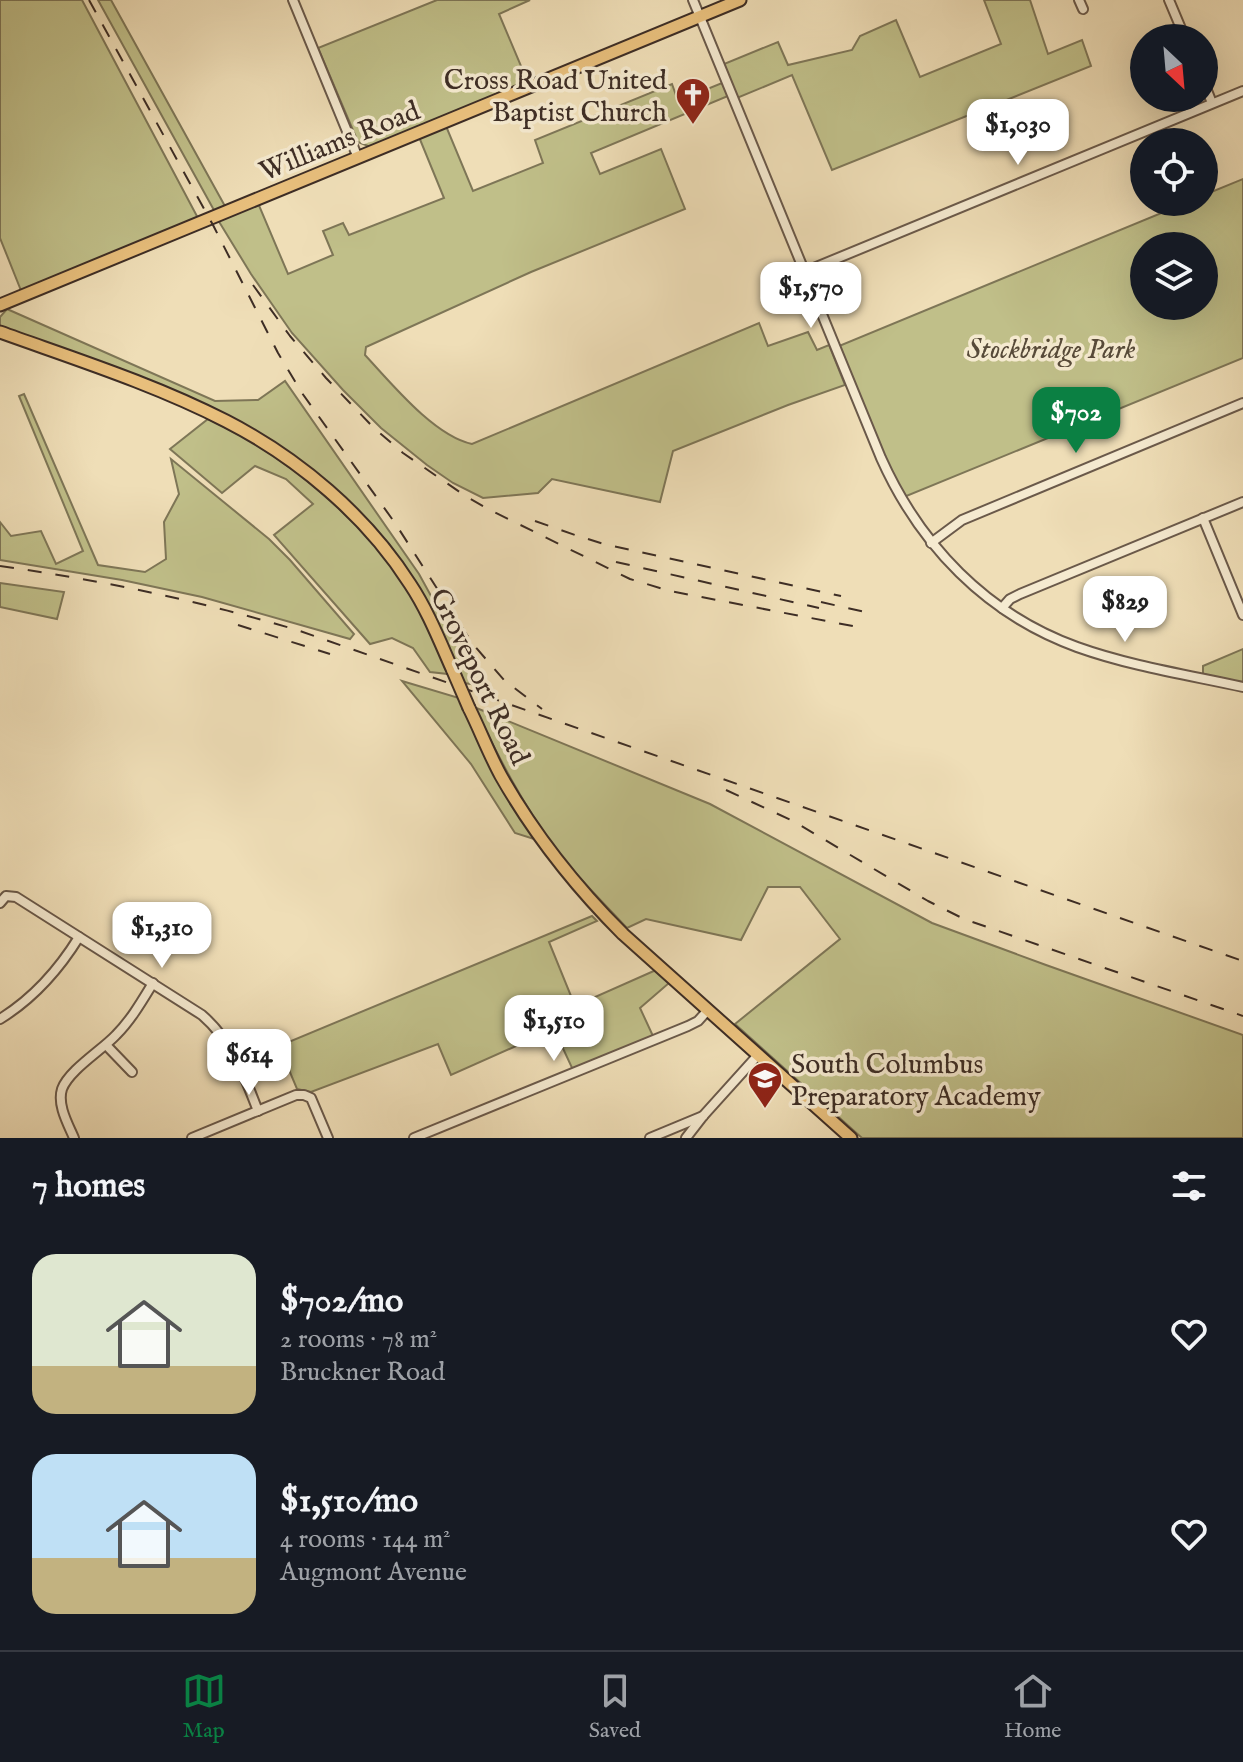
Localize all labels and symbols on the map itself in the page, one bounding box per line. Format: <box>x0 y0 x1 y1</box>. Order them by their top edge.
north arrow <box>1130 24 1218 112</box>
place label: Cross Road United Baptist Church <box>444 64 667 131</box>
church icon: Cross Road United Baptist Church <box>674 76 712 126</box>
street label: Williams Road <box>255 94 425 190</box>
pin: $1,030 <box>953 99 1083 167</box>
pin: $1,570 <box>746 262 876 330</box>
park label: Stockbridge Park <box>966 333 1136 368</box>
pin: $702 <box>1029 387 1123 455</box>
pin: $829 <box>1078 576 1172 644</box>
street label: Groveport Road <box>421 583 537 771</box>
pin: $1,310 <box>97 902 227 970</box>
pin: $1,510 <box>489 995 619 1063</box>
pin: $614 <box>202 1029 296 1097</box>
place label: South Columbus Preparatory Academy <box>791 1048 1041 1115</box>
school or university icon: South Columbus Preparatory Academy <box>746 1060 784 1110</box>

